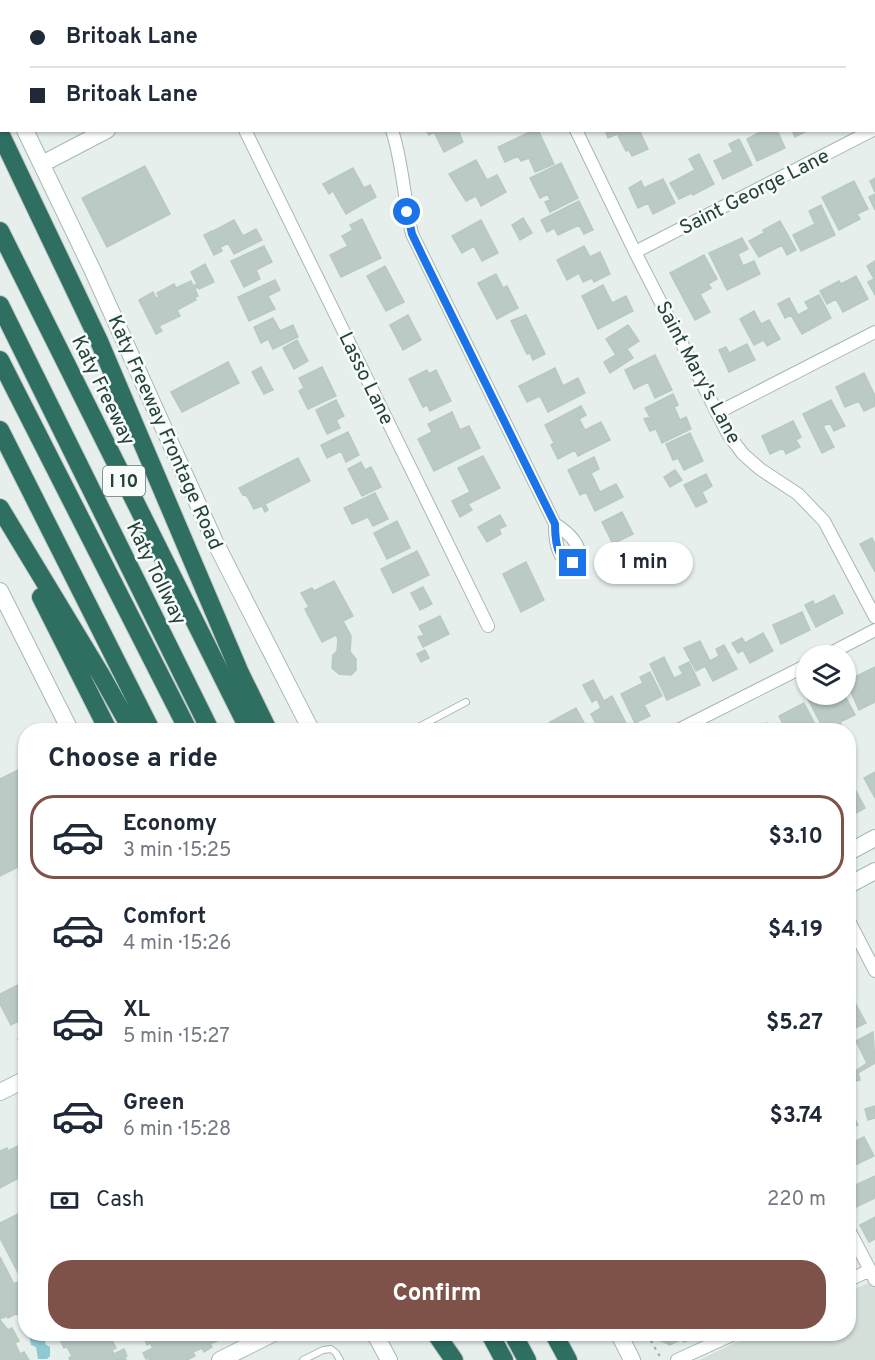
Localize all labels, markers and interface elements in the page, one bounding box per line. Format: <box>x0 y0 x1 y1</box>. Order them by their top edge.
text: Britoak Lane <box>66 24 198 51</box>
text: Britoak Lane <box>66 82 198 109</box>
street label: Saint George Lane <box>676 144 834 242</box>
route start <box>393 198 420 225</box>
street label: Saint Mary's Lane <box>649 297 746 449</box>
street label: Katy Freeway Frontage Road <box>101 311 228 554</box>
street label: Lasso Lane <box>332 328 399 430</box>
street label: Katy Freeway <box>64 331 140 450</box>
road number: I 10 <box>103 466 145 496</box>
street label: Katy Tollway <box>119 518 191 630</box>
callout: 1 min <box>594 542 693 584</box>
route end <box>559 549 586 576</box>
text: 1 min <box>619 550 668 576</box>
map controls <box>796 645 856 705</box>
button: layers <box>796 645 856 705</box>
text: Choose a ride <box>48 742 218 776</box>
icon: car <box>51 810 105 864</box>
text: Economy <box>123 811 217 838</box>
text: $3.10 <box>768 824 823 851</box>
text: 3 min · 15:25 <box>123 838 231 864</box>
icon: car <box>51 903 105 957</box>
text: Comfort <box>123 904 206 931</box>
text: $4.19 <box>768 917 823 944</box>
text: 4 min · 15:26 <box>123 931 231 957</box>
icon: car <box>51 996 105 1050</box>
text: XL <box>123 997 150 1024</box>
text: $5.27 <box>766 1010 823 1037</box>
text: 5 min · 15:27 <box>123 1024 230 1050</box>
icon: car <box>51 1089 105 1143</box>
text: Green <box>123 1090 185 1117</box>
text: $3.74 <box>769 1103 823 1130</box>
text: 6 min · 15:28 <box>123 1117 231 1143</box>
icon: cash <box>48 1184 81 1217</box>
text: Cash <box>96 1187 145 1214</box>
text: 220 m <box>767 1187 826 1213</box>
button: Confirm <box>48 1260 826 1329</box>

